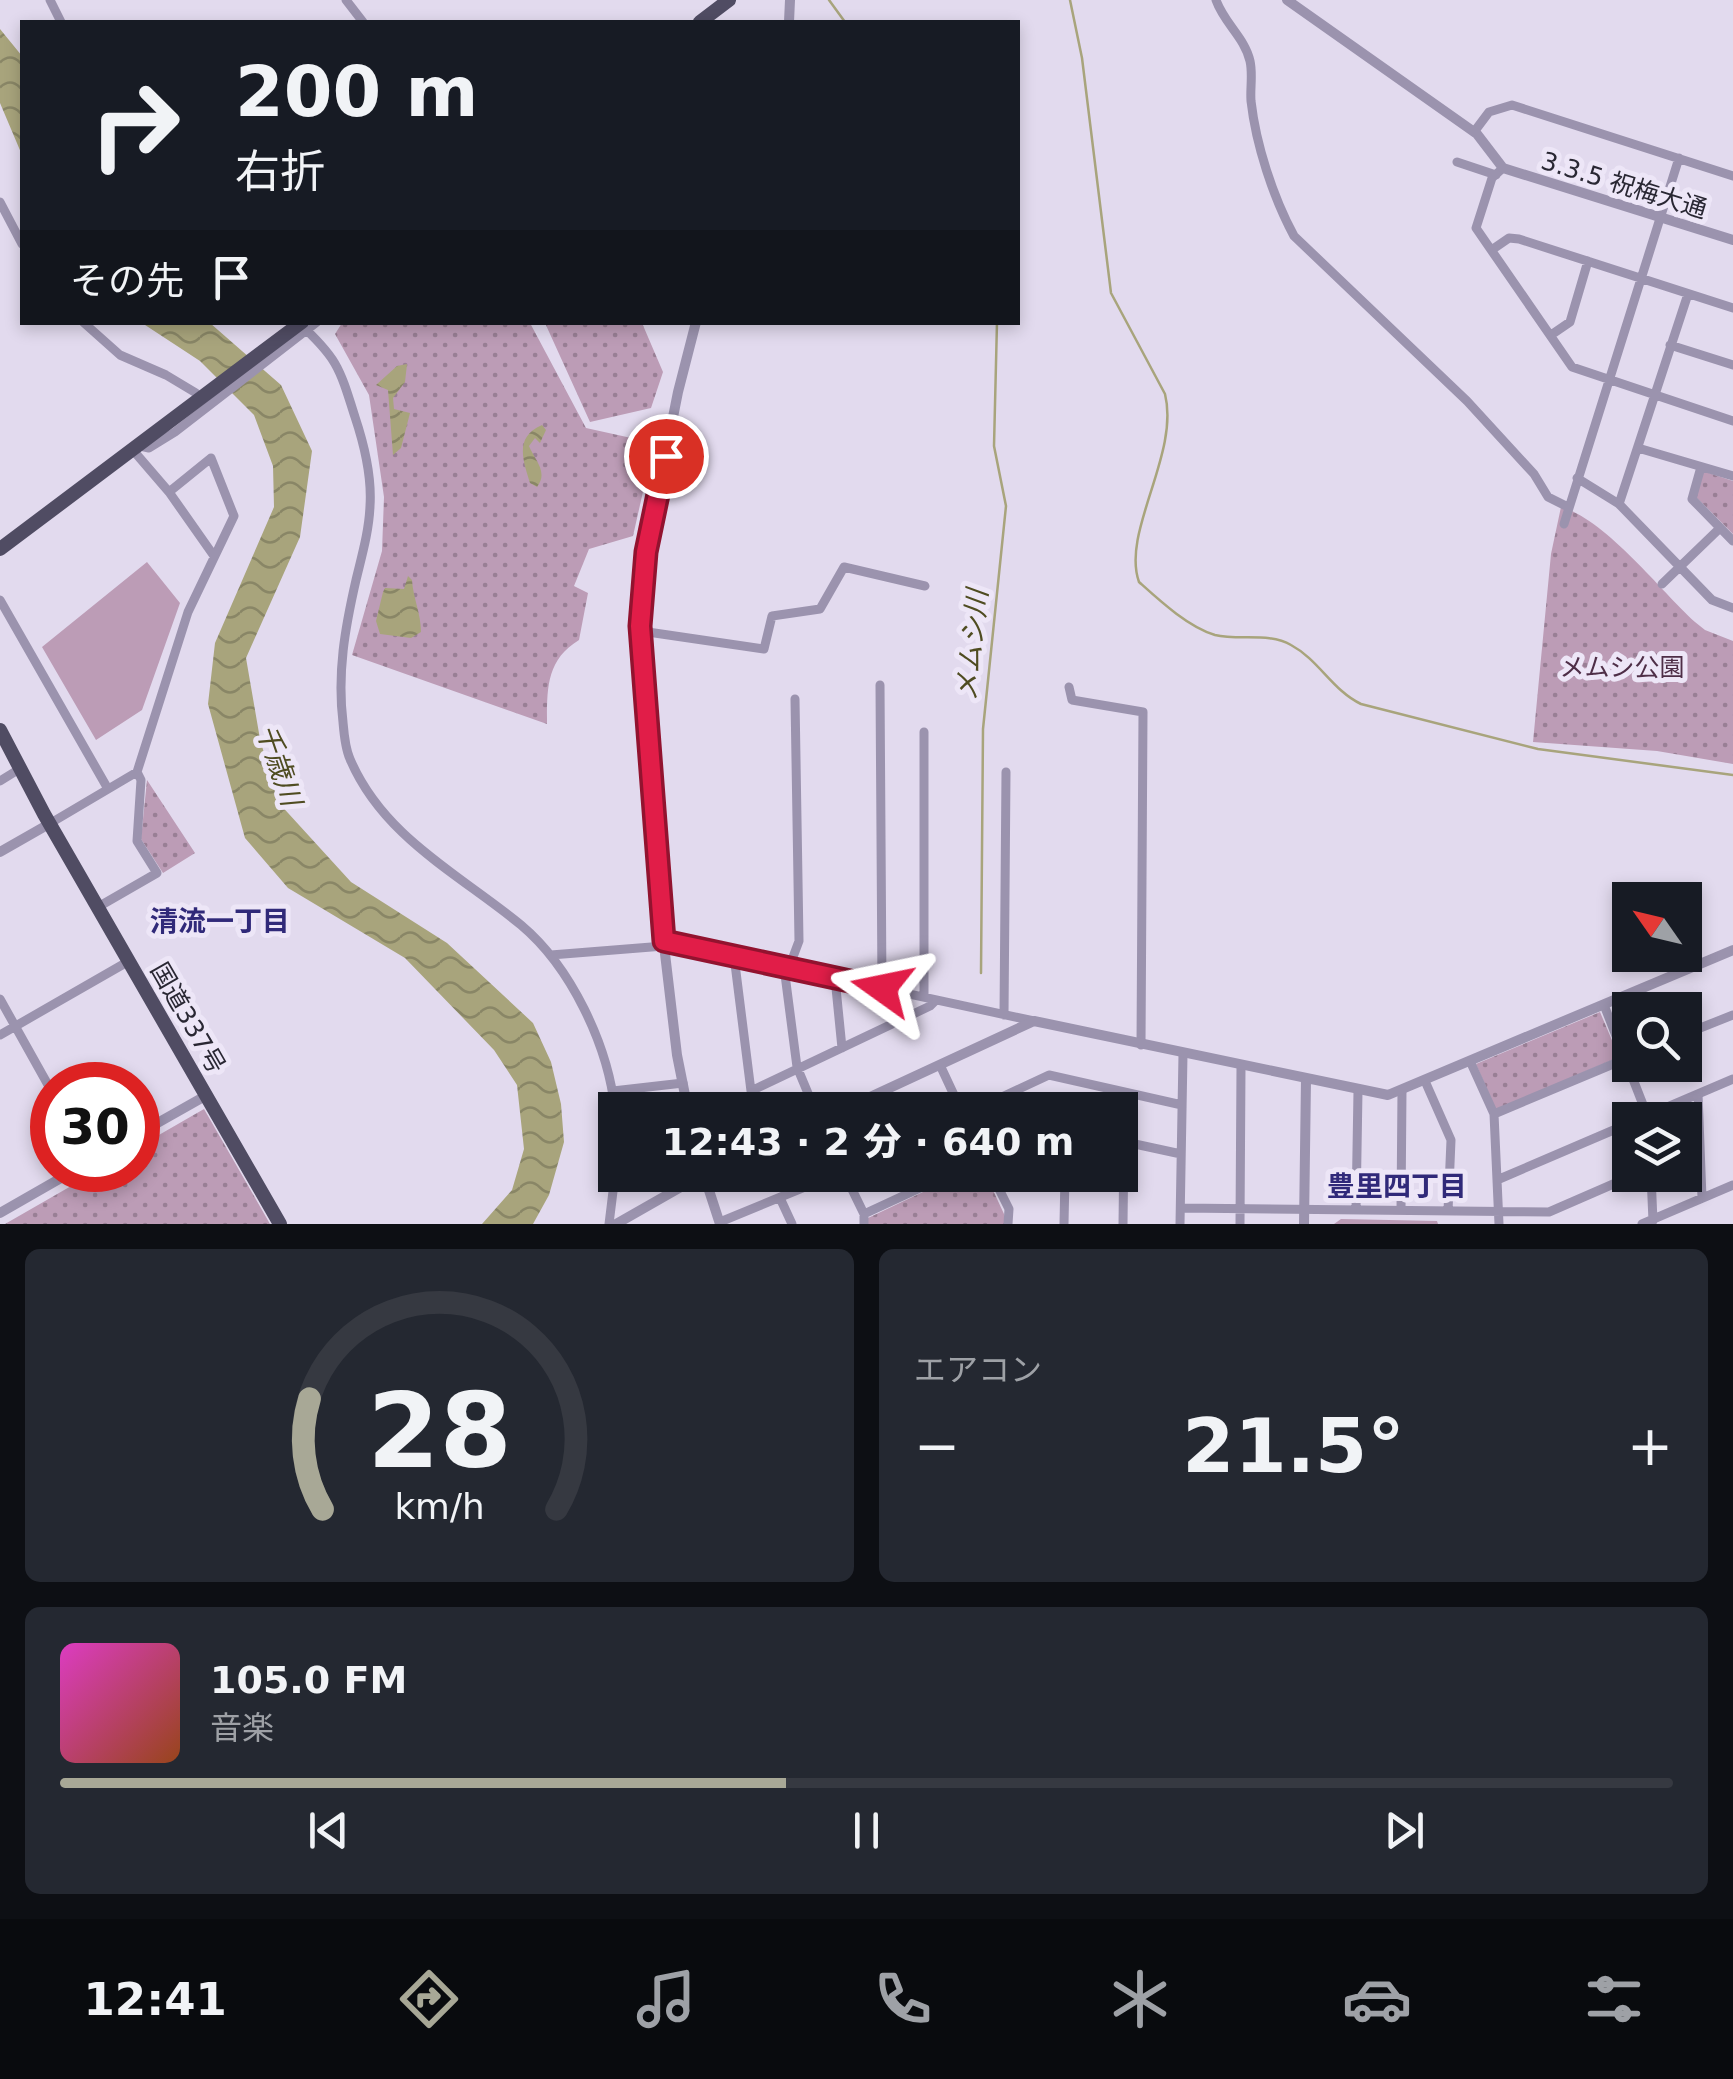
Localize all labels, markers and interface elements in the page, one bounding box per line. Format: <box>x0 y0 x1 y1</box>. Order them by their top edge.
text: 200 m <box>235 51 478 133</box>
icon: right <box>70 60 200 190</box>
text: 右折 <box>235 145 325 198</box>
street label: 3.3.5 祝梅大通 <box>1538 146 1710 224</box>
icon: arrive <box>204 250 259 305</box>
text: その先 <box>70 259 184 303</box>
pin <box>624 414 709 499</box>
icon: arrive <box>639 429 694 484</box>
water label: メムシ川 <box>950 585 995 702</box>
park label: メムシ公園 <box>1559 653 1685 682</box>
water label: 千歳川 <box>250 720 309 813</box>
north arrow <box>1612 882 1702 972</box>
map controls <box>1612 882 1702 1192</box>
district label: 清流一丁目 <box>150 905 290 938</box>
position arrow <box>830 936 934 1040</box>
street label: 国道337号 <box>145 958 231 1078</box>
button: search <box>1612 992 1702 1082</box>
speed limit sign: 30 <box>30 1062 160 1192</box>
button: layers <box>1612 1102 1702 1192</box>
text: 12:43 · 2 分 · 640 m <box>662 1120 1074 1164</box>
district label: 豊里四丁目 <box>1327 1170 1467 1203</box>
text: エアコン <box>914 1351 1042 1389</box>
text: 28 <box>367 1370 512 1492</box>
text: 21.5° <box>1182 1402 1405 1490</box>
text: − <box>914 1414 960 1478</box>
text: + <box>1627 1414 1673 1478</box>
text: km/h <box>394 1486 485 1527</box>
text: 105.0 FM <box>210 1658 407 1702</box>
text: 音楽 <box>210 1709 274 1747</box>
icon: previous <box>301 1803 356 1858</box>
icon: pause <box>839 1803 894 1858</box>
icon: next <box>1377 1803 1432 1858</box>
icon: directions <box>394 1964 464 2034</box>
icon: music <box>631 1964 701 2034</box>
icon: phone <box>868 1964 938 2034</box>
icon: climate <box>1105 1964 1175 2034</box>
icon: car <box>1342 1964 1412 2034</box>
icon: filters <box>1579 1964 1649 2034</box>
text: 12:41 <box>84 1973 227 2026</box>

